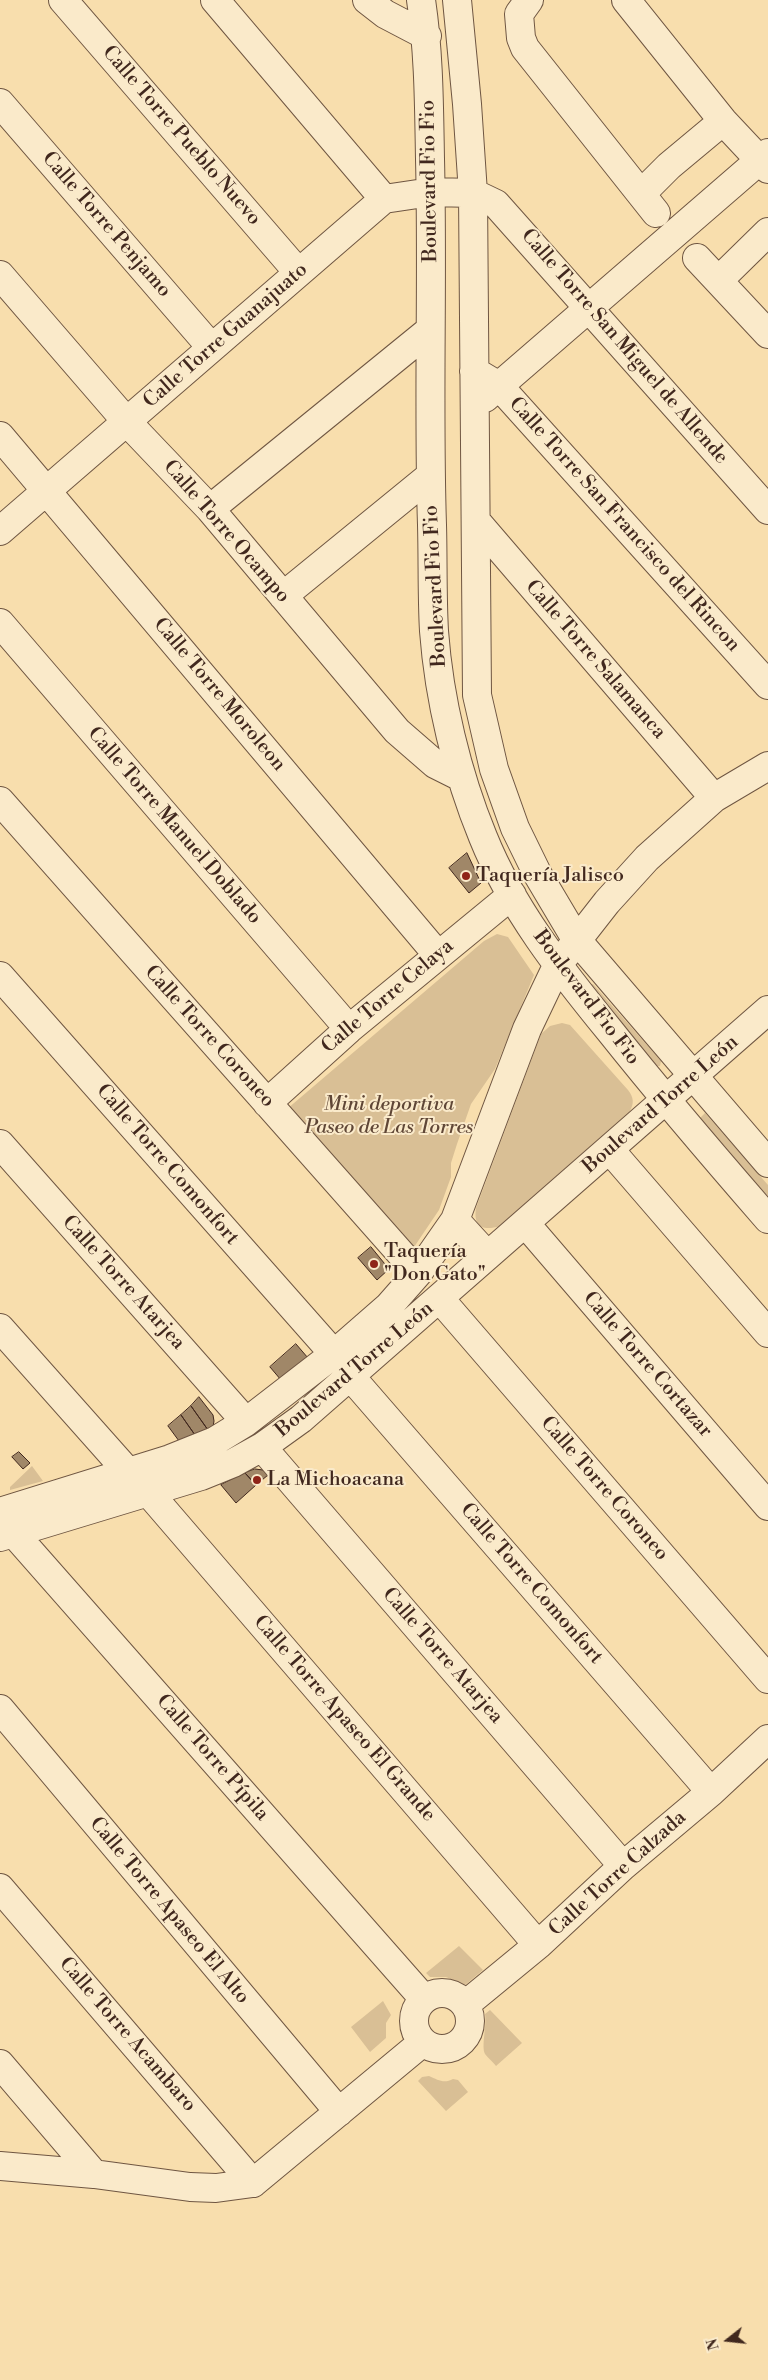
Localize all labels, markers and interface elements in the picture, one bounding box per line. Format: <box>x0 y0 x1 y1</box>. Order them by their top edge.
street label: Calle Torre Pueblo Nuevo <box>97 41 265 231</box>
street label: Boulevard Fio Fio <box>417 100 443 262</box>
street label: Calle Torre Penjamo <box>36 147 176 303</box>
street label: Calle Torre San Miguel de Allende <box>515 225 733 469</box>
street label: Calle Torre Guanajuato <box>139 258 313 414</box>
street label: Calle Torre San Francisco del Rincon <box>503 393 745 657</box>
street label: Calle Torre Ocampo <box>157 456 295 608</box>
street label: Boulevard Fio Fio <box>420 504 452 668</box>
street label: Calle Torre Salamanca <box>519 576 671 744</box>
street label: Calle Torre Moroleon <box>148 613 290 777</box>
street label: Calle Torre Manuel Doblado <box>82 723 266 929</box>
place label: Taquería Jalisco <box>476 864 624 888</box>
marker: Taquería Jalisco <box>460 870 472 882</box>
street label: Boulevard Fio Fio <box>528 926 644 1070</box>
street label: Calle Torre Celaya <box>317 935 459 1059</box>
street label: Calle Torre Coroneo <box>139 961 279 1113</box>
street label: Boulevard Torre León <box>578 1031 744 1179</box>
street label: Calle Torre Comonfort <box>91 1080 243 1250</box>
park label: Mini deportiva Paseo de Las Torres <box>305 1093 473 1140</box>
street label: Calle Torre Atarjea <box>56 1211 190 1355</box>
place label: Taquería "Don Gato" <box>384 1240 486 1287</box>
marker: Taquería "Don Gato" <box>368 1258 380 1270</box>
street label: Calle Torre Cortazar <box>577 1287 717 1443</box>
street label: Boulevard Torre León <box>271 1297 439 1443</box>
street label: Calle Torre Coroneo <box>535 1412 673 1566</box>
place label: La Michoacana <box>267 1468 404 1492</box>
marker: La Michoacana <box>251 1474 263 1486</box>
street label: Calle Torre Comonfort <box>455 1499 607 1669</box>
street label: Calle Torre Atarjea <box>376 1583 508 1729</box>
street label: Calle Torre Apaseo El Grande <box>248 1611 440 1827</box>
street label: Calle Torre Pípila <box>151 1690 273 1826</box>
street label: Calle Torre Calzada <box>545 1806 691 1942</box>
street label: Calle Torre Apaseo El Alto <box>84 1813 254 2009</box>
street label: Calle Torre Acambaro <box>53 1953 201 2117</box>
north arrow <box>703 2315 753 2365</box>
text: N <box>703 2336 724 2352</box>

